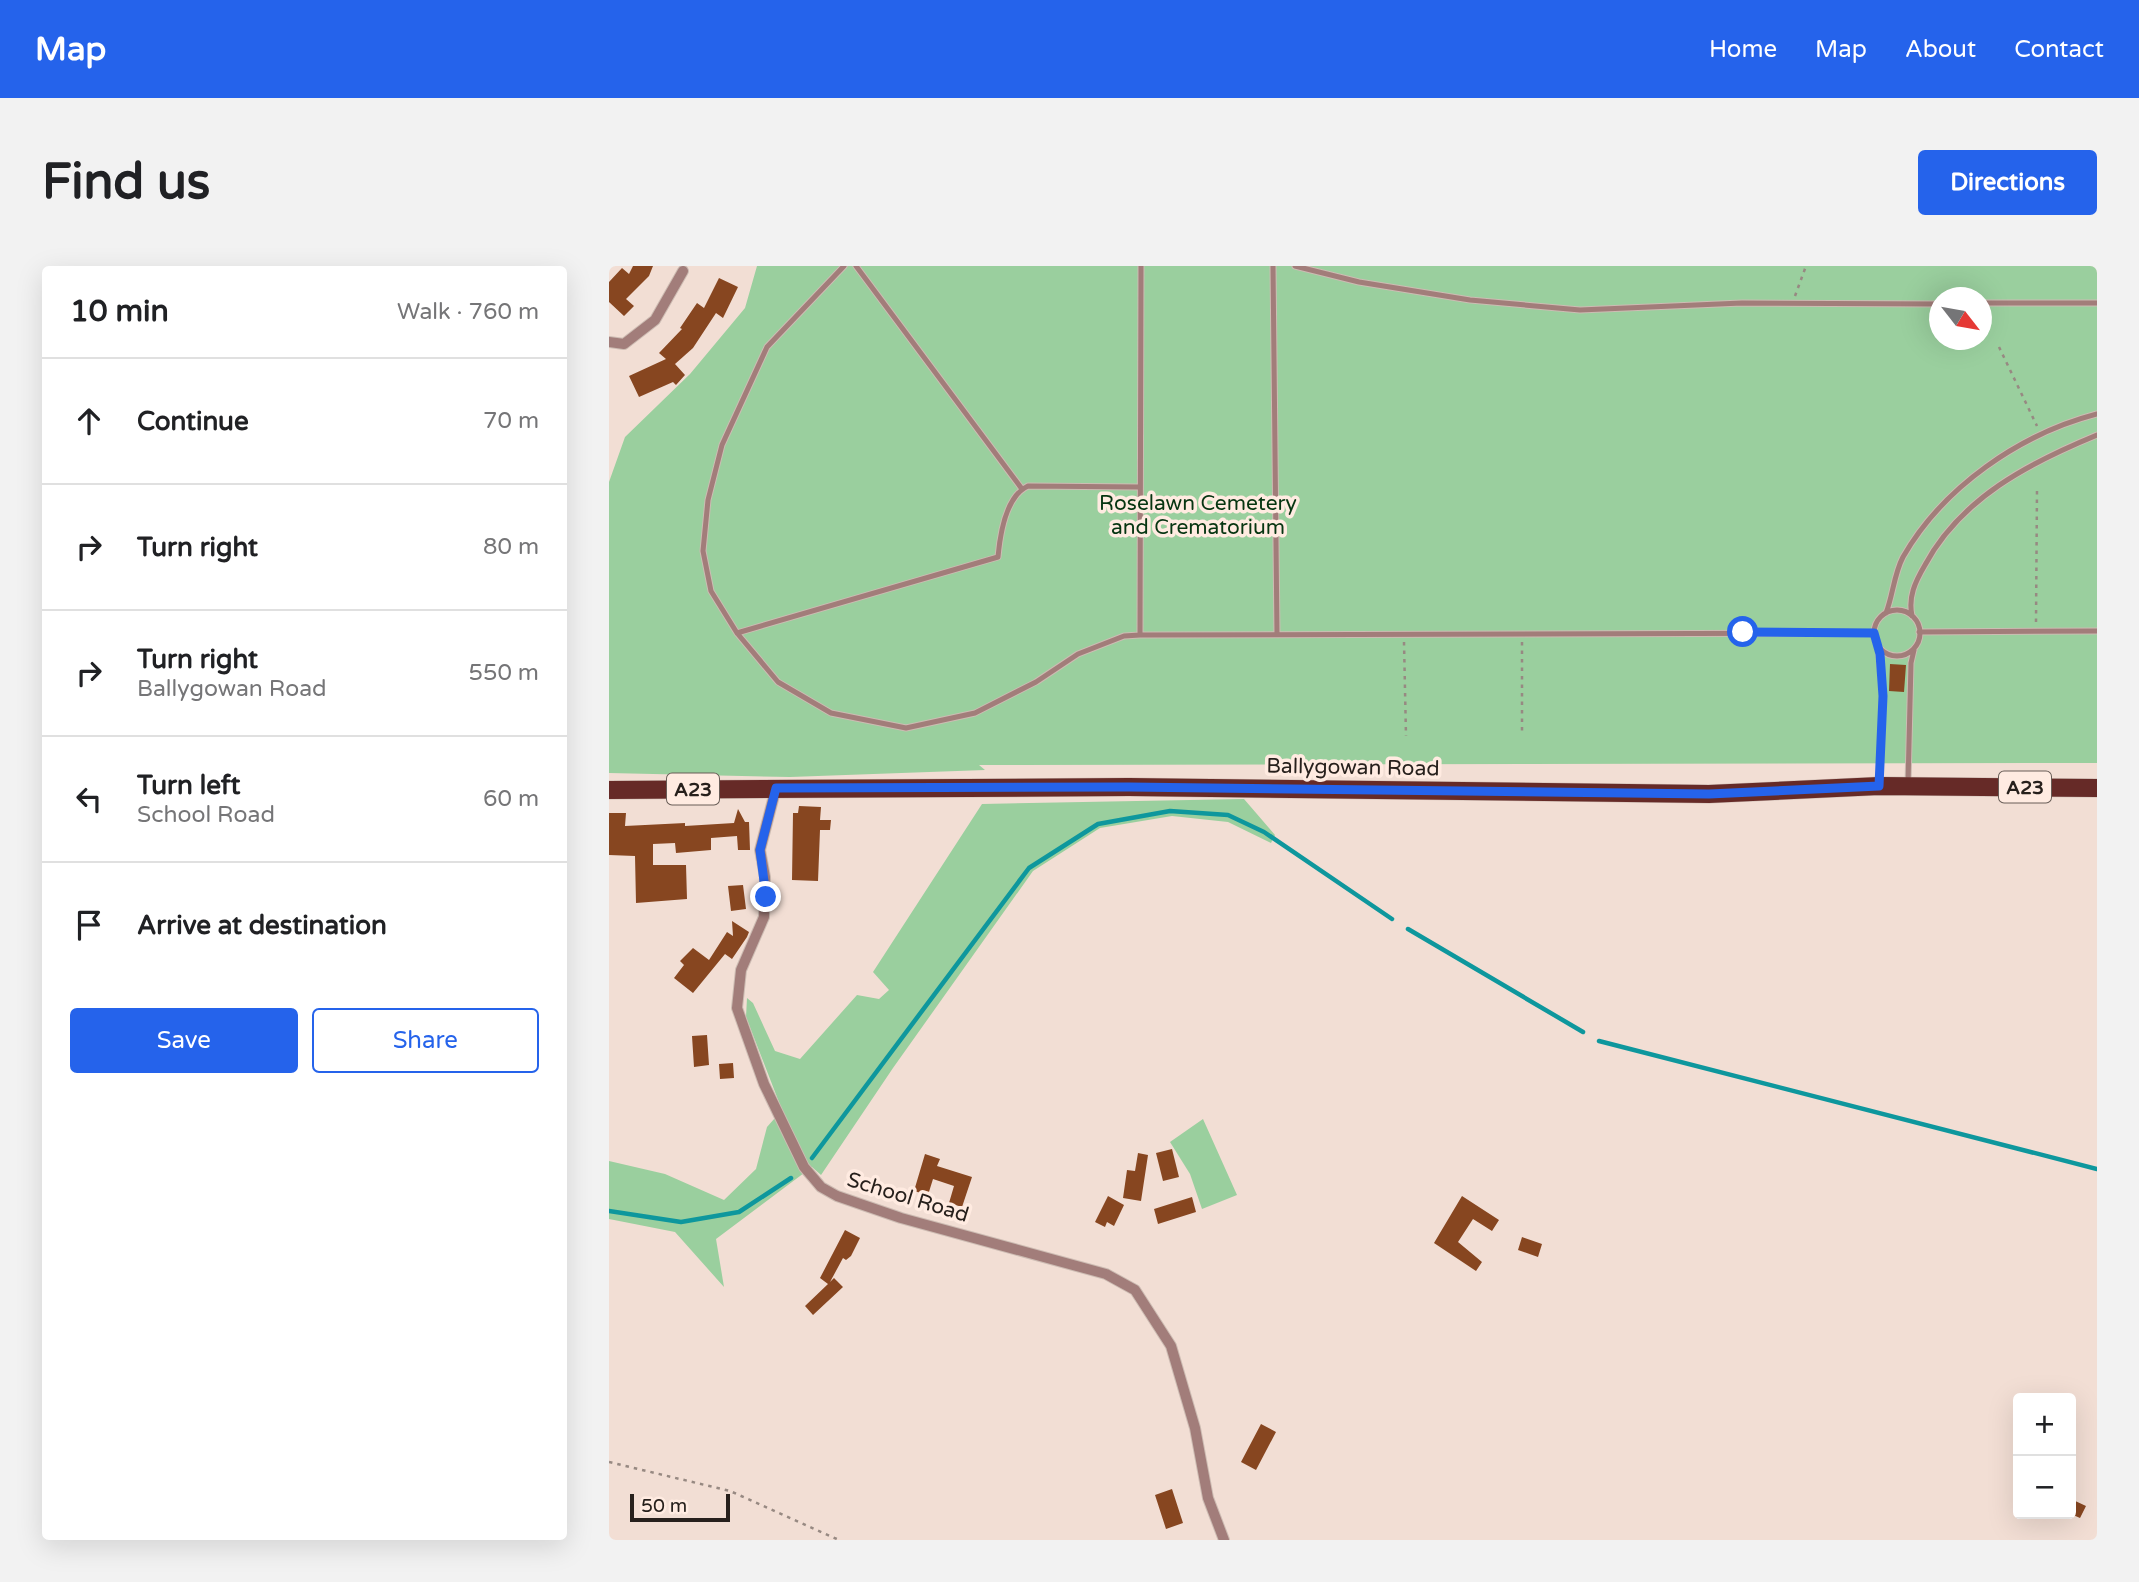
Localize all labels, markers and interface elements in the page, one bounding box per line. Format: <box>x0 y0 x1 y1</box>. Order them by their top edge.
text: Map <box>35 30 106 69</box>
text: Home <box>1709 35 1777 64</box>
text: Map <box>1815 35 1867 64</box>
text: About <box>1905 35 1976 64</box>
text: Contact <box>2014 35 2104 64</box>
button: Directions <box>1918 150 2097 215</box>
text: Find us <box>42 153 210 212</box>
north arrow <box>1929 287 1992 350</box>
text: 10 min <box>70 293 169 330</box>
text: Walk · 760 m <box>397 298 539 326</box>
icon: ahead <box>70 402 108 440</box>
text: Continue <box>137 406 249 437</box>
text: 70 m <box>483 407 539 435</box>
park label: Roselawn Cemetery and Crematorium <box>1099 491 1297 540</box>
icon: right <box>70 528 108 566</box>
text: Turn right <box>137 532 258 563</box>
text: 80 m <box>483 533 539 561</box>
route start <box>1727 616 1758 647</box>
text: Turn right <box>137 644 258 675</box>
icon: right <box>70 654 108 692</box>
text: 550 m <box>469 659 539 687</box>
text: Ballygowan Road <box>137 675 327 703</box>
street label: Ballygowan Road <box>1266 753 1440 782</box>
text: Turn left <box>137 770 240 801</box>
road number: A23 <box>1999 772 2051 802</box>
road number: A23 <box>667 774 719 804</box>
icon: left <box>70 780 108 818</box>
text: 60 m <box>483 785 539 813</box>
text: School Road <box>137 801 275 829</box>
route end <box>750 881 781 912</box>
icon: arrive <box>70 906 108 944</box>
text: Arrive at destination <box>137 910 387 941</box>
button: Save <box>70 1008 298 1073</box>
button: Share <box>312 1008 539 1073</box>
street label: School Road <box>844 1167 972 1228</box>
map controls <box>2013 1393 2076 1519</box>
button: + <box>2013 1393 2076 1456</box>
button: − <box>2013 1456 2076 1519</box>
scale bar <box>630 1491 730 1523</box>
text: 50 m <box>641 1495 687 1517</box>

